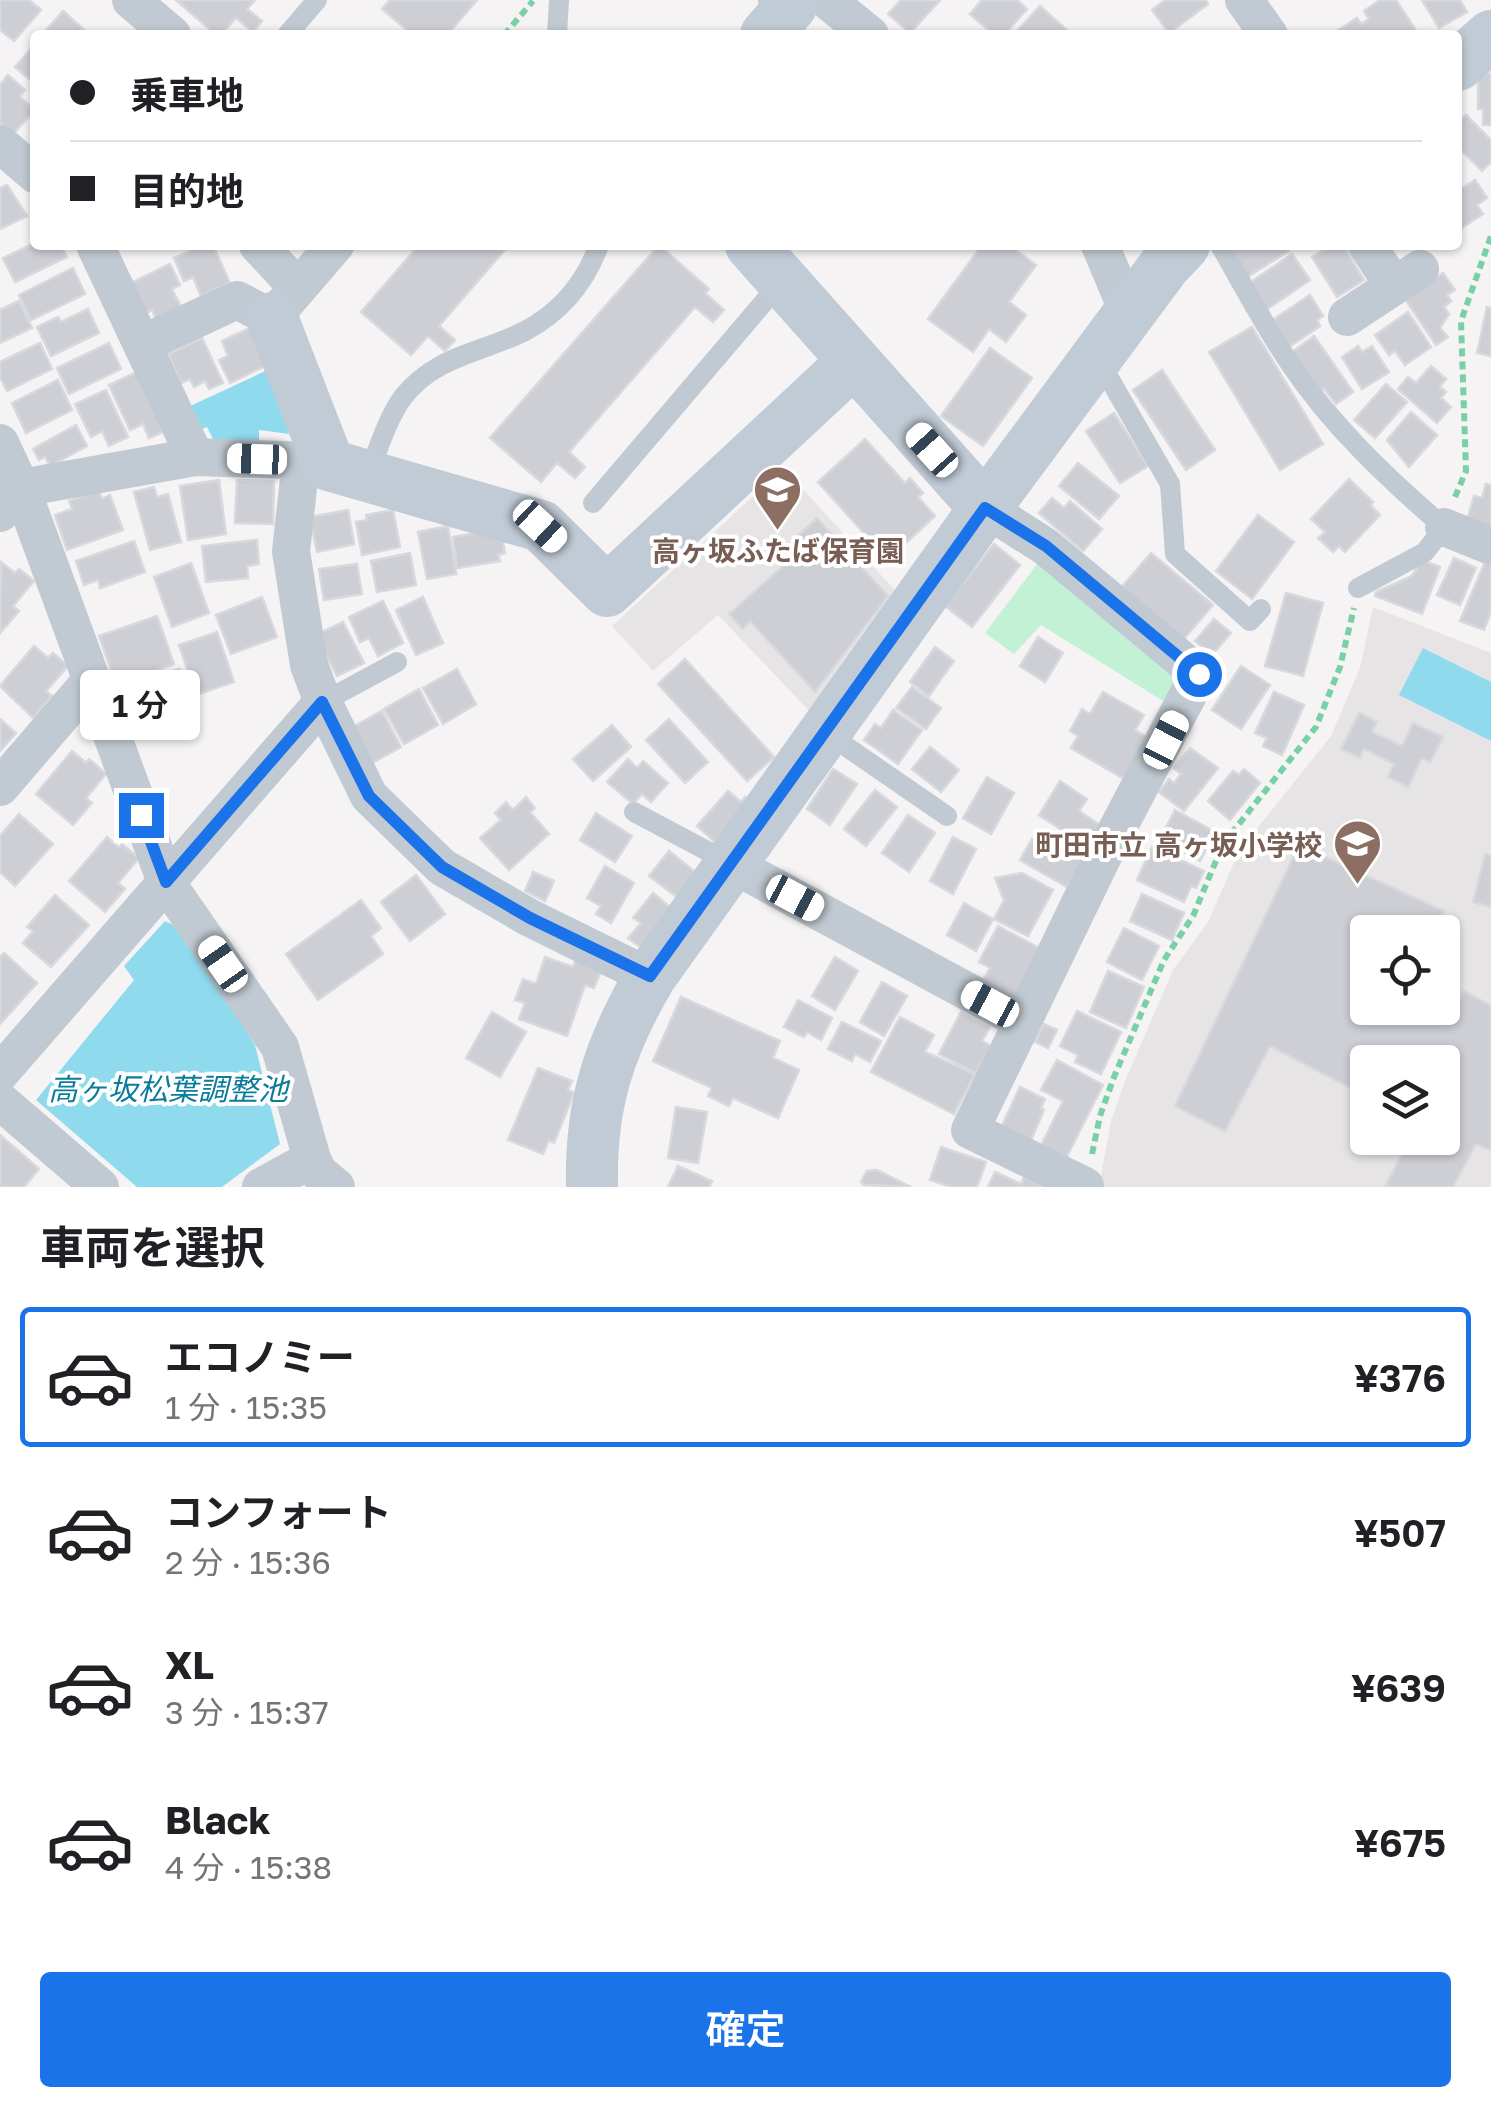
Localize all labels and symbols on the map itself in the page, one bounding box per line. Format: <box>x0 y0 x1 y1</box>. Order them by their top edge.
car <box>901 418 963 482</box>
car <box>226 443 288 475</box>
school or university icon: 高ヶ坂ふたば保育園 <box>752 464 804 532</box>
car <box>508 495 572 557</box>
place label: 高ヶ坂ふたば保育園 <box>652 534 904 567</box>
route start <box>1177 652 1222 697</box>
callout: 1 分 <box>81 670 201 740</box>
car <box>1139 706 1193 774</box>
route end <box>119 793 164 838</box>
school or university icon: 町田市立 高ヶ坂小学校 <box>1331 818 1383 886</box>
place label: 町田市立 高ヶ坂小学校 <box>1035 828 1322 861</box>
car <box>761 871 829 925</box>
car <box>194 931 252 997</box>
car <box>956 977 1024 1031</box>
water label: 高ヶ坂松葉調整池 <box>48 1071 291 1107</box>

